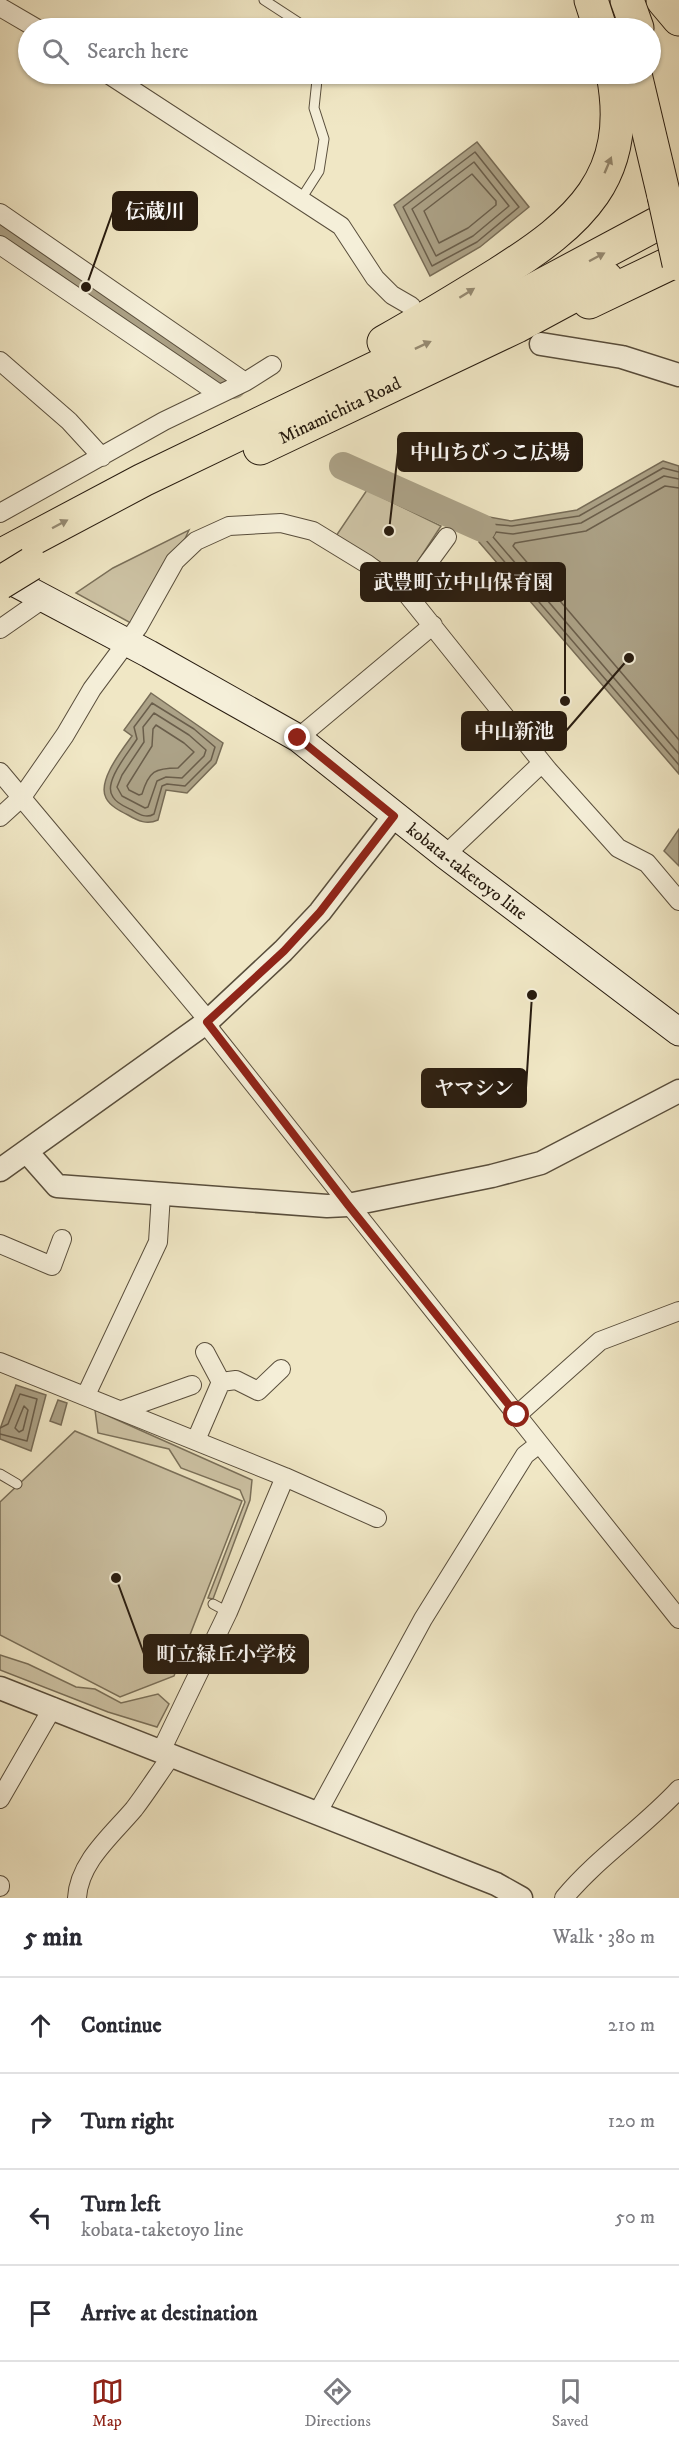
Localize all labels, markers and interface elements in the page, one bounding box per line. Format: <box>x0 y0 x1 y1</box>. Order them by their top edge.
search box <box>18 18 661 84</box>
icon: search <box>39 35 72 68</box>
text: Search here <box>87 38 189 65</box>
one-way arrow <box>603 155 613 173</box>
callout: 伝蔵川 <box>113 192 197 230</box>
text: 伝蔵川 <box>125 200 185 225</box>
one-way arrow <box>589 252 606 262</box>
one-way arrow <box>459 288 475 299</box>
one-way arrow <box>415 340 432 349</box>
street label: Minamichita Road <box>275 373 405 450</box>
callout: 中山ちびっこ広場 <box>398 433 582 471</box>
text: 中山ちびっこ広場 <box>410 441 570 466</box>
one-way arrow <box>52 519 69 529</box>
callout: 武豊町立中山保育園 <box>361 563 565 601</box>
text: 武豊町立中山保育園 <box>373 571 553 596</box>
callout: 中山新池 <box>462 712 566 750</box>
text: 中山新池 <box>474 720 554 745</box>
route end <box>284 724 310 750</box>
street label: kobata-taketoyo line <box>402 819 531 925</box>
callout: ヤマシン <box>422 1069 526 1107</box>
text: ヤマシン <box>434 1077 514 1102</box>
route start <box>503 1401 529 1427</box>
callout: 町立緑丘小学校 <box>144 1635 308 1673</box>
text: 町立緑丘小学校 <box>156 1643 296 1668</box>
text: 5 min <box>24 1921 82 1954</box>
text: Walk · 380 m <box>553 1925 655 1950</box>
icon: ahead <box>24 2009 57 2042</box>
text: Continue <box>81 2012 162 2039</box>
text: 210 m <box>608 2013 655 2038</box>
icon: right <box>24 2105 57 2138</box>
text: Turn right <box>81 2108 174 2135</box>
text: 120 m <box>608 2109 655 2134</box>
text: Turn left <box>81 2191 161 2218</box>
icon: left <box>24 2201 57 2234</box>
text: 50 m <box>615 2205 655 2230</box>
text: kobata-taketoyo line <box>81 2218 244 2243</box>
icon: arrive <box>24 2297 57 2330</box>
text: Arrive at destination <box>81 2300 258 2327</box>
tab: Map <box>91 2375 124 2431</box>
tab: Directions <box>305 2375 371 2431</box>
tab: Saved <box>552 2375 589 2431</box>

